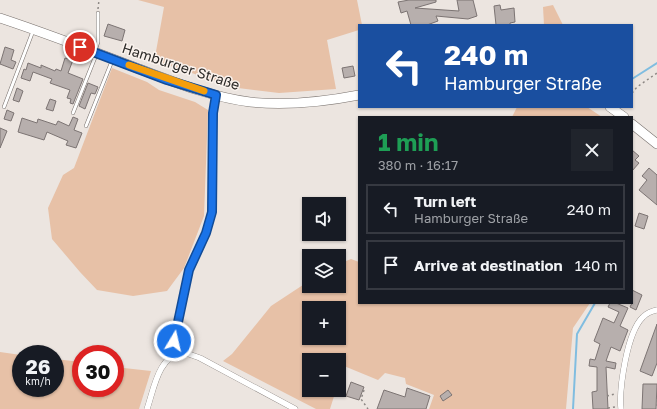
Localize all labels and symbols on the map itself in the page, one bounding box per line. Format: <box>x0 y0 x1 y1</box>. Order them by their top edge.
pin <box>63 30 97 64</box>
street label: Hamburger Straße <box>120 39 242 93</box>
position arrow <box>153 320 195 362</box>
speed limit sign: 30 <box>72 345 124 397</box>

